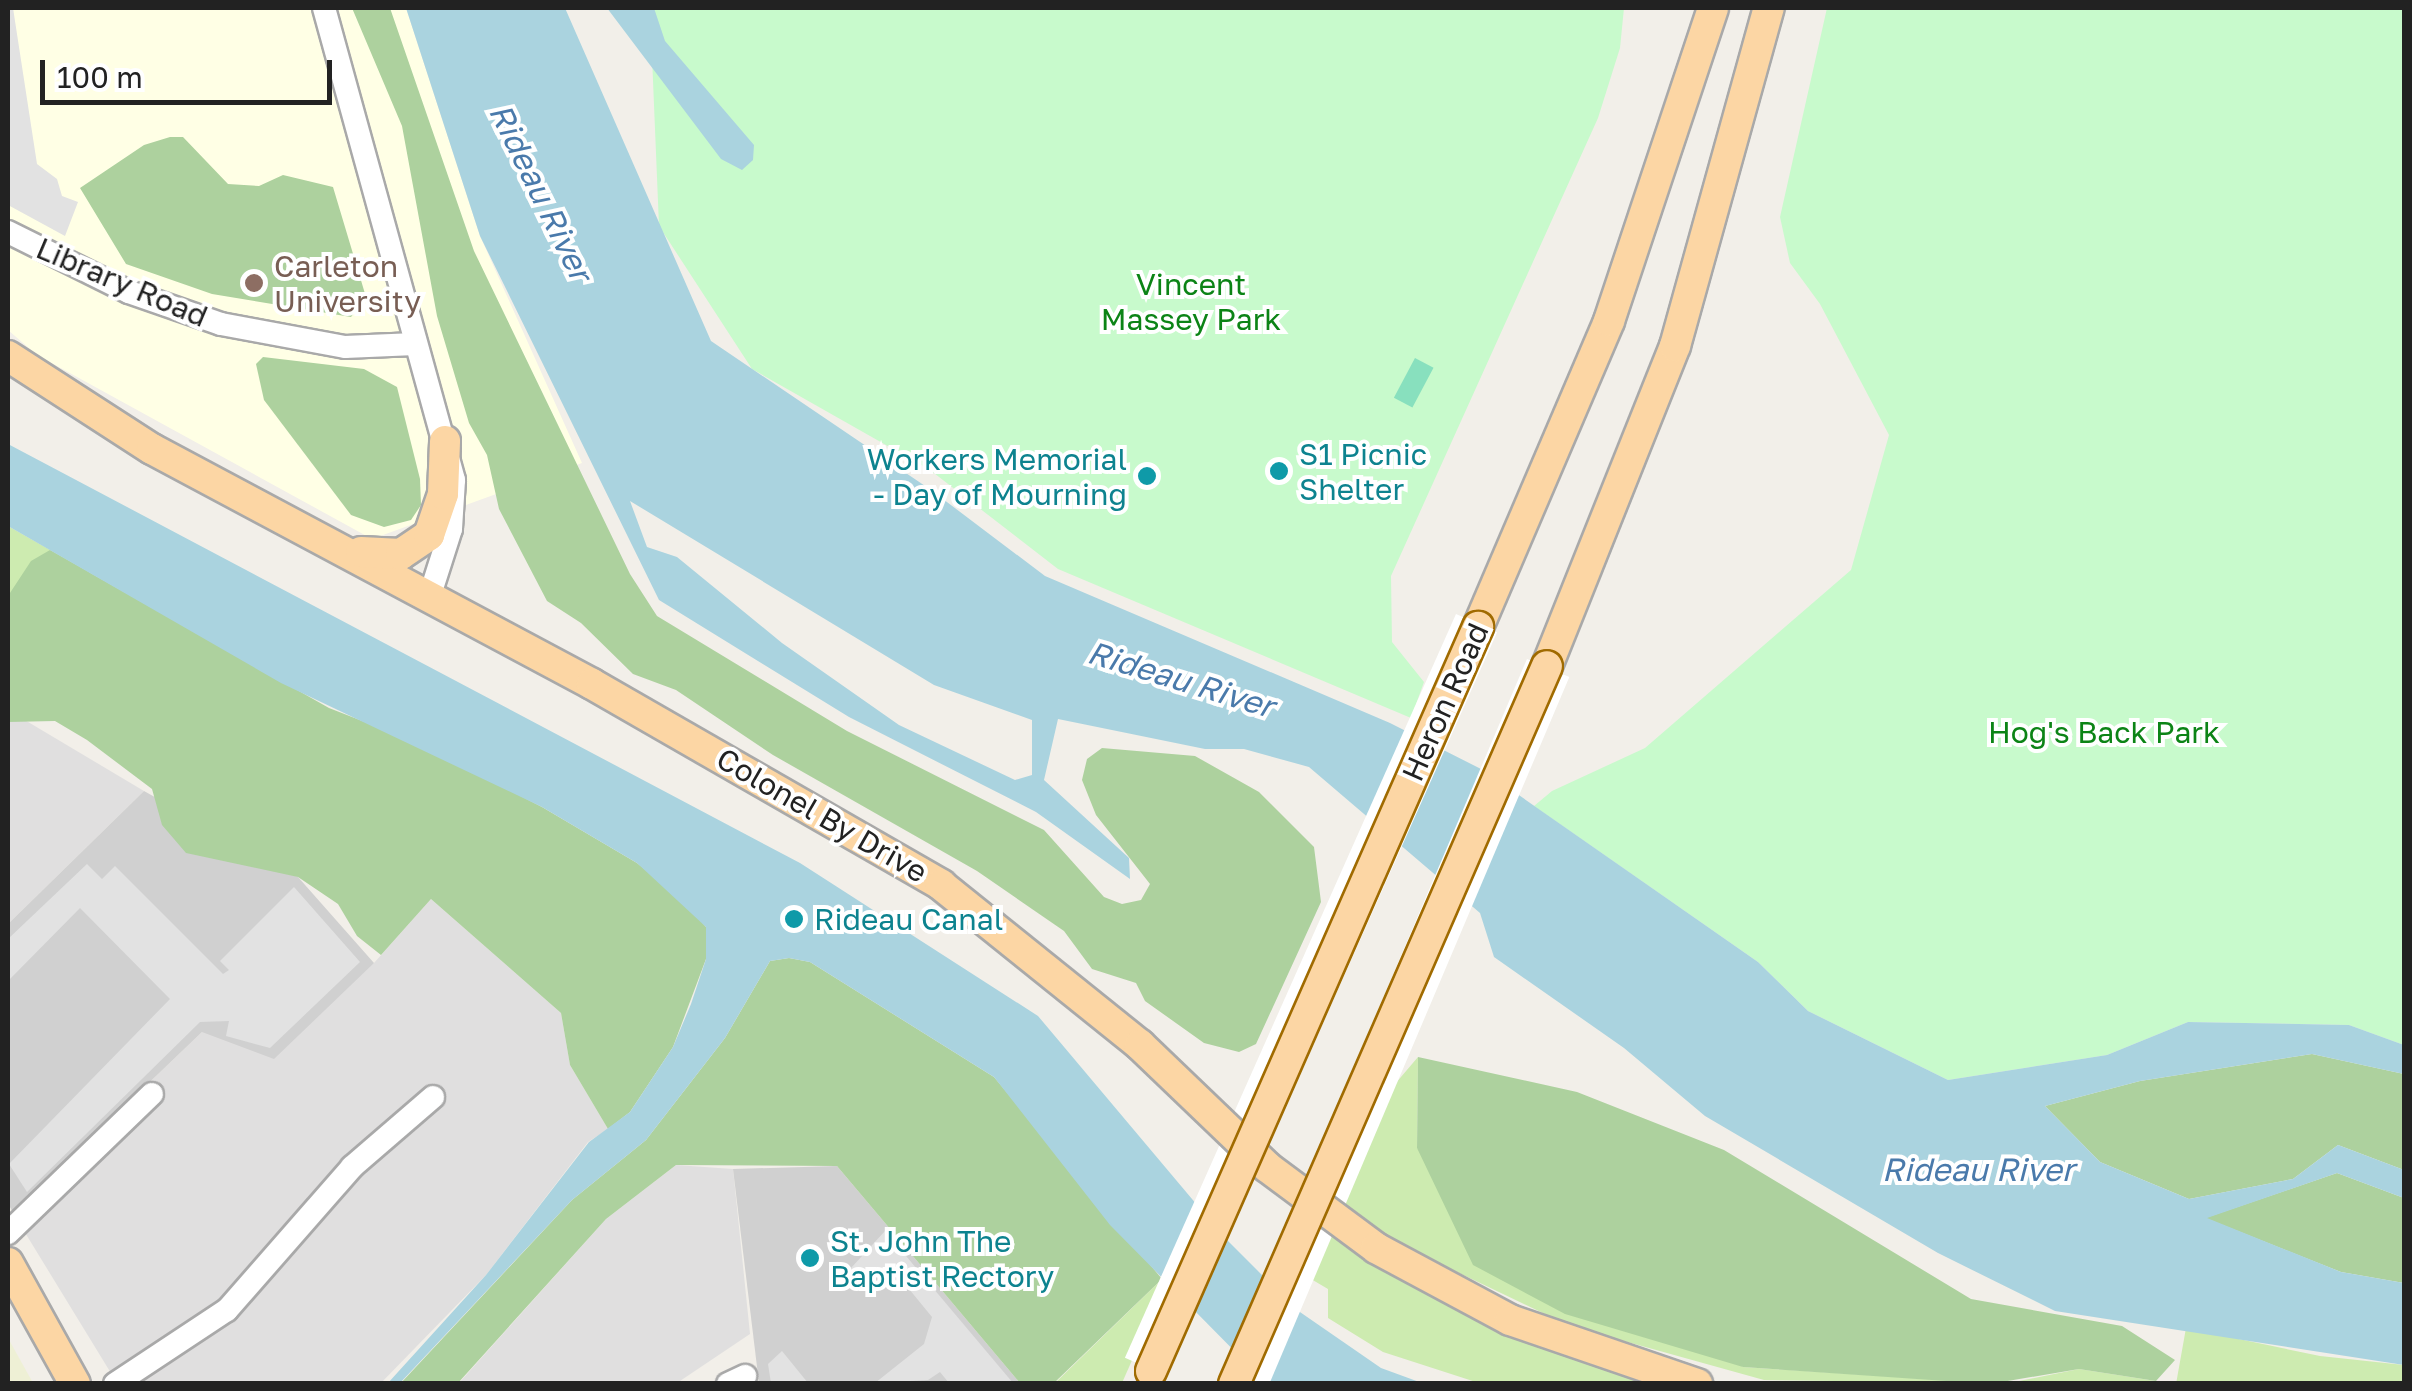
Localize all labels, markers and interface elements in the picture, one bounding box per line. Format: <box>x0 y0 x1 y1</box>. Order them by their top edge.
scale bar <box>45 40 338 102</box>
text: 100 m <box>57 59 143 95</box>
water label: Rideau River <box>482 97 600 287</box>
street label: Library Road <box>31 230 213 334</box>
place label: Carleton University <box>274 248 421 318</box>
park label: Vincent Massey Park <box>1101 266 1281 336</box>
marker: Carleton University <box>243 272 265 294</box>
place label: S1 Picnic Shelter <box>1299 436 1427 506</box>
place label: Workers Memorial - Day of Mourning <box>867 441 1127 512</box>
marker: S1 Picnic Shelter <box>1268 460 1290 482</box>
marker: Workers Memorial - Day of Mourning <box>1136 465 1158 487</box>
street label: Heron Road <box>1394 617 1496 787</box>
water label: Rideau River <box>1083 632 1279 726</box>
park label: Hog's Back Park <box>1988 714 2220 750</box>
street label: Colonel By Drive <box>710 740 934 890</box>
place label: Rideau Canal <box>814 901 1003 937</box>
marker: Rideau Canal <box>783 908 805 930</box>
water label: Rideau River <box>1882 1150 2074 1188</box>
place label: St. John The Baptist Rectory <box>830 1223 1054 1294</box>
marker: St. John The Baptist Rectory <box>799 1247 821 1269</box>

